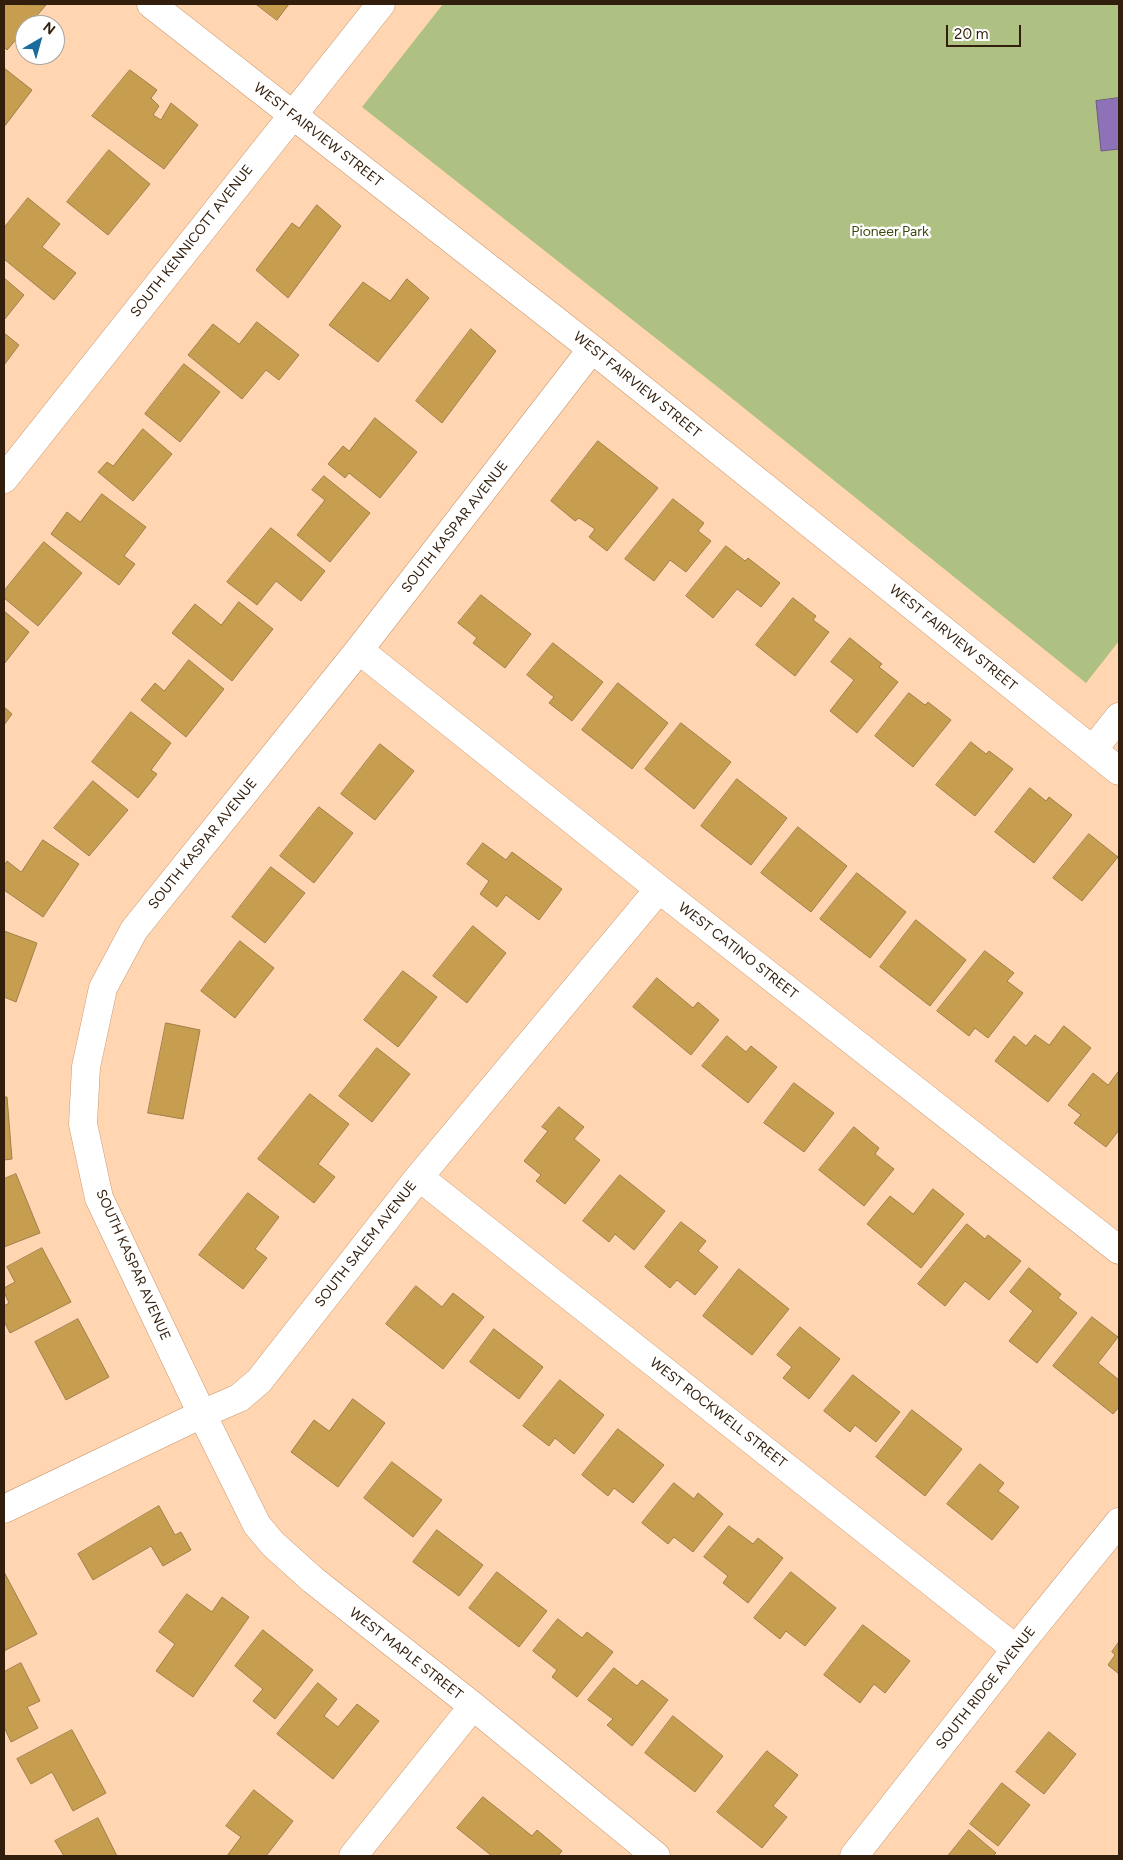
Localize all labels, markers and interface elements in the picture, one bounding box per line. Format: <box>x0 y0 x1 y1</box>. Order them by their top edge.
north arrow <box>15 15 65 65</box>
scale bar <box>948 15 1023 47</box>
text: N <box>39 19 58 39</box>
text: 20 m <box>954 25 988 43</box>
street label: WEST FAIRVIEW STREET <box>250 79 386 191</box>
street label: SOUTH KENNICOTT AVENUE <box>127 161 257 321</box>
park label: Pioneer Park <box>851 224 929 240</box>
street label: WEST FAIRVIEW STREET <box>570 328 704 442</box>
street label: SOUTH KASPAR AVENUE <box>398 458 512 596</box>
street label: WEST FAIRVIEW STREET <box>886 581 1020 695</box>
street label: SOUTH KASPAR AVENUE <box>145 775 261 913</box>
street label: WEST CATINO STREET <box>675 899 801 1003</box>
street label: SOUTH SALEM AVENUE <box>311 1177 421 1311</box>
street label: SOUTH KASPAR AVENUE <box>92 1187 174 1343</box>
street label: WEST ROCKWELL STREET <box>646 1354 790 1472</box>
street label: WEST MAPLE STREET <box>346 1604 466 1704</box>
street label: SOUTH RIDGE AVENUE <box>933 1623 1039 1753</box>

